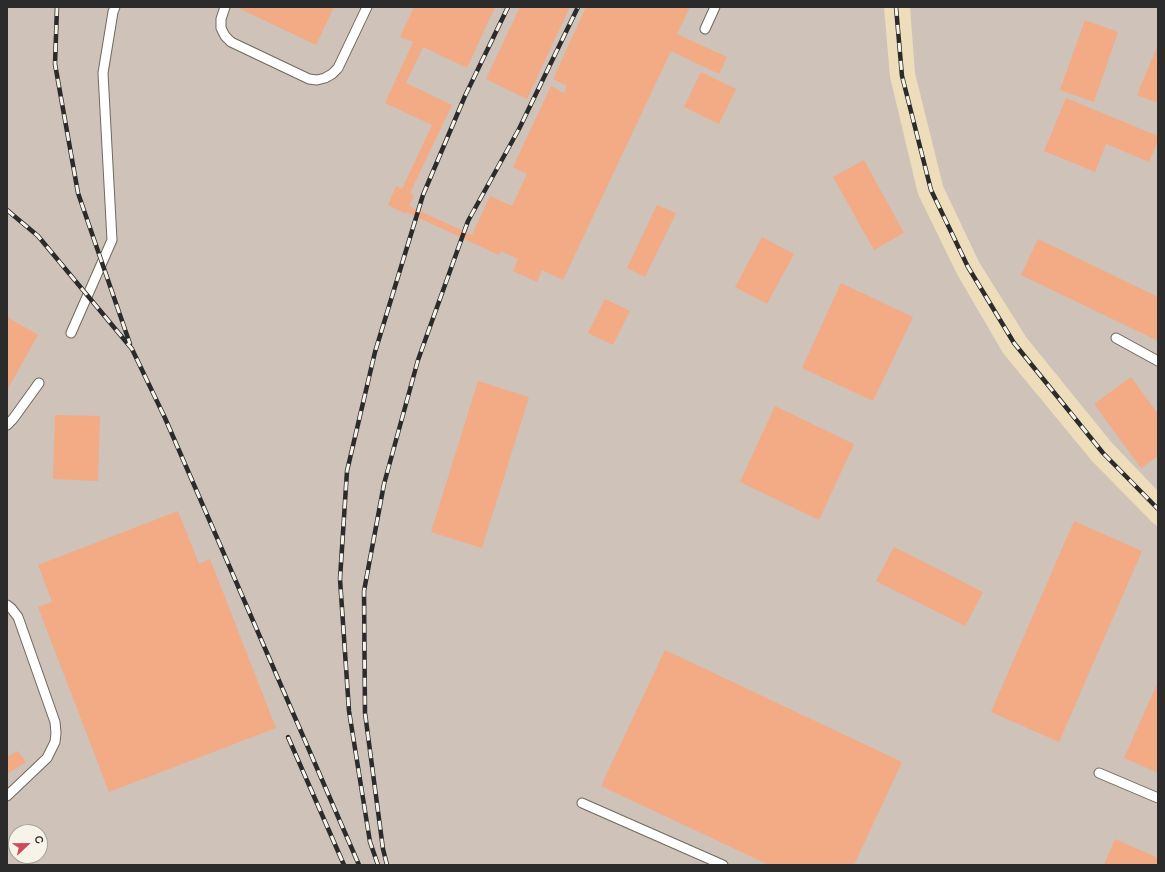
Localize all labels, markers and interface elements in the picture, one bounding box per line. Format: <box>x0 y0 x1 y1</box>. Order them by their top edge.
north arrow <box>8 824 48 864</box>
text: С <box>31 834 46 846</box>

